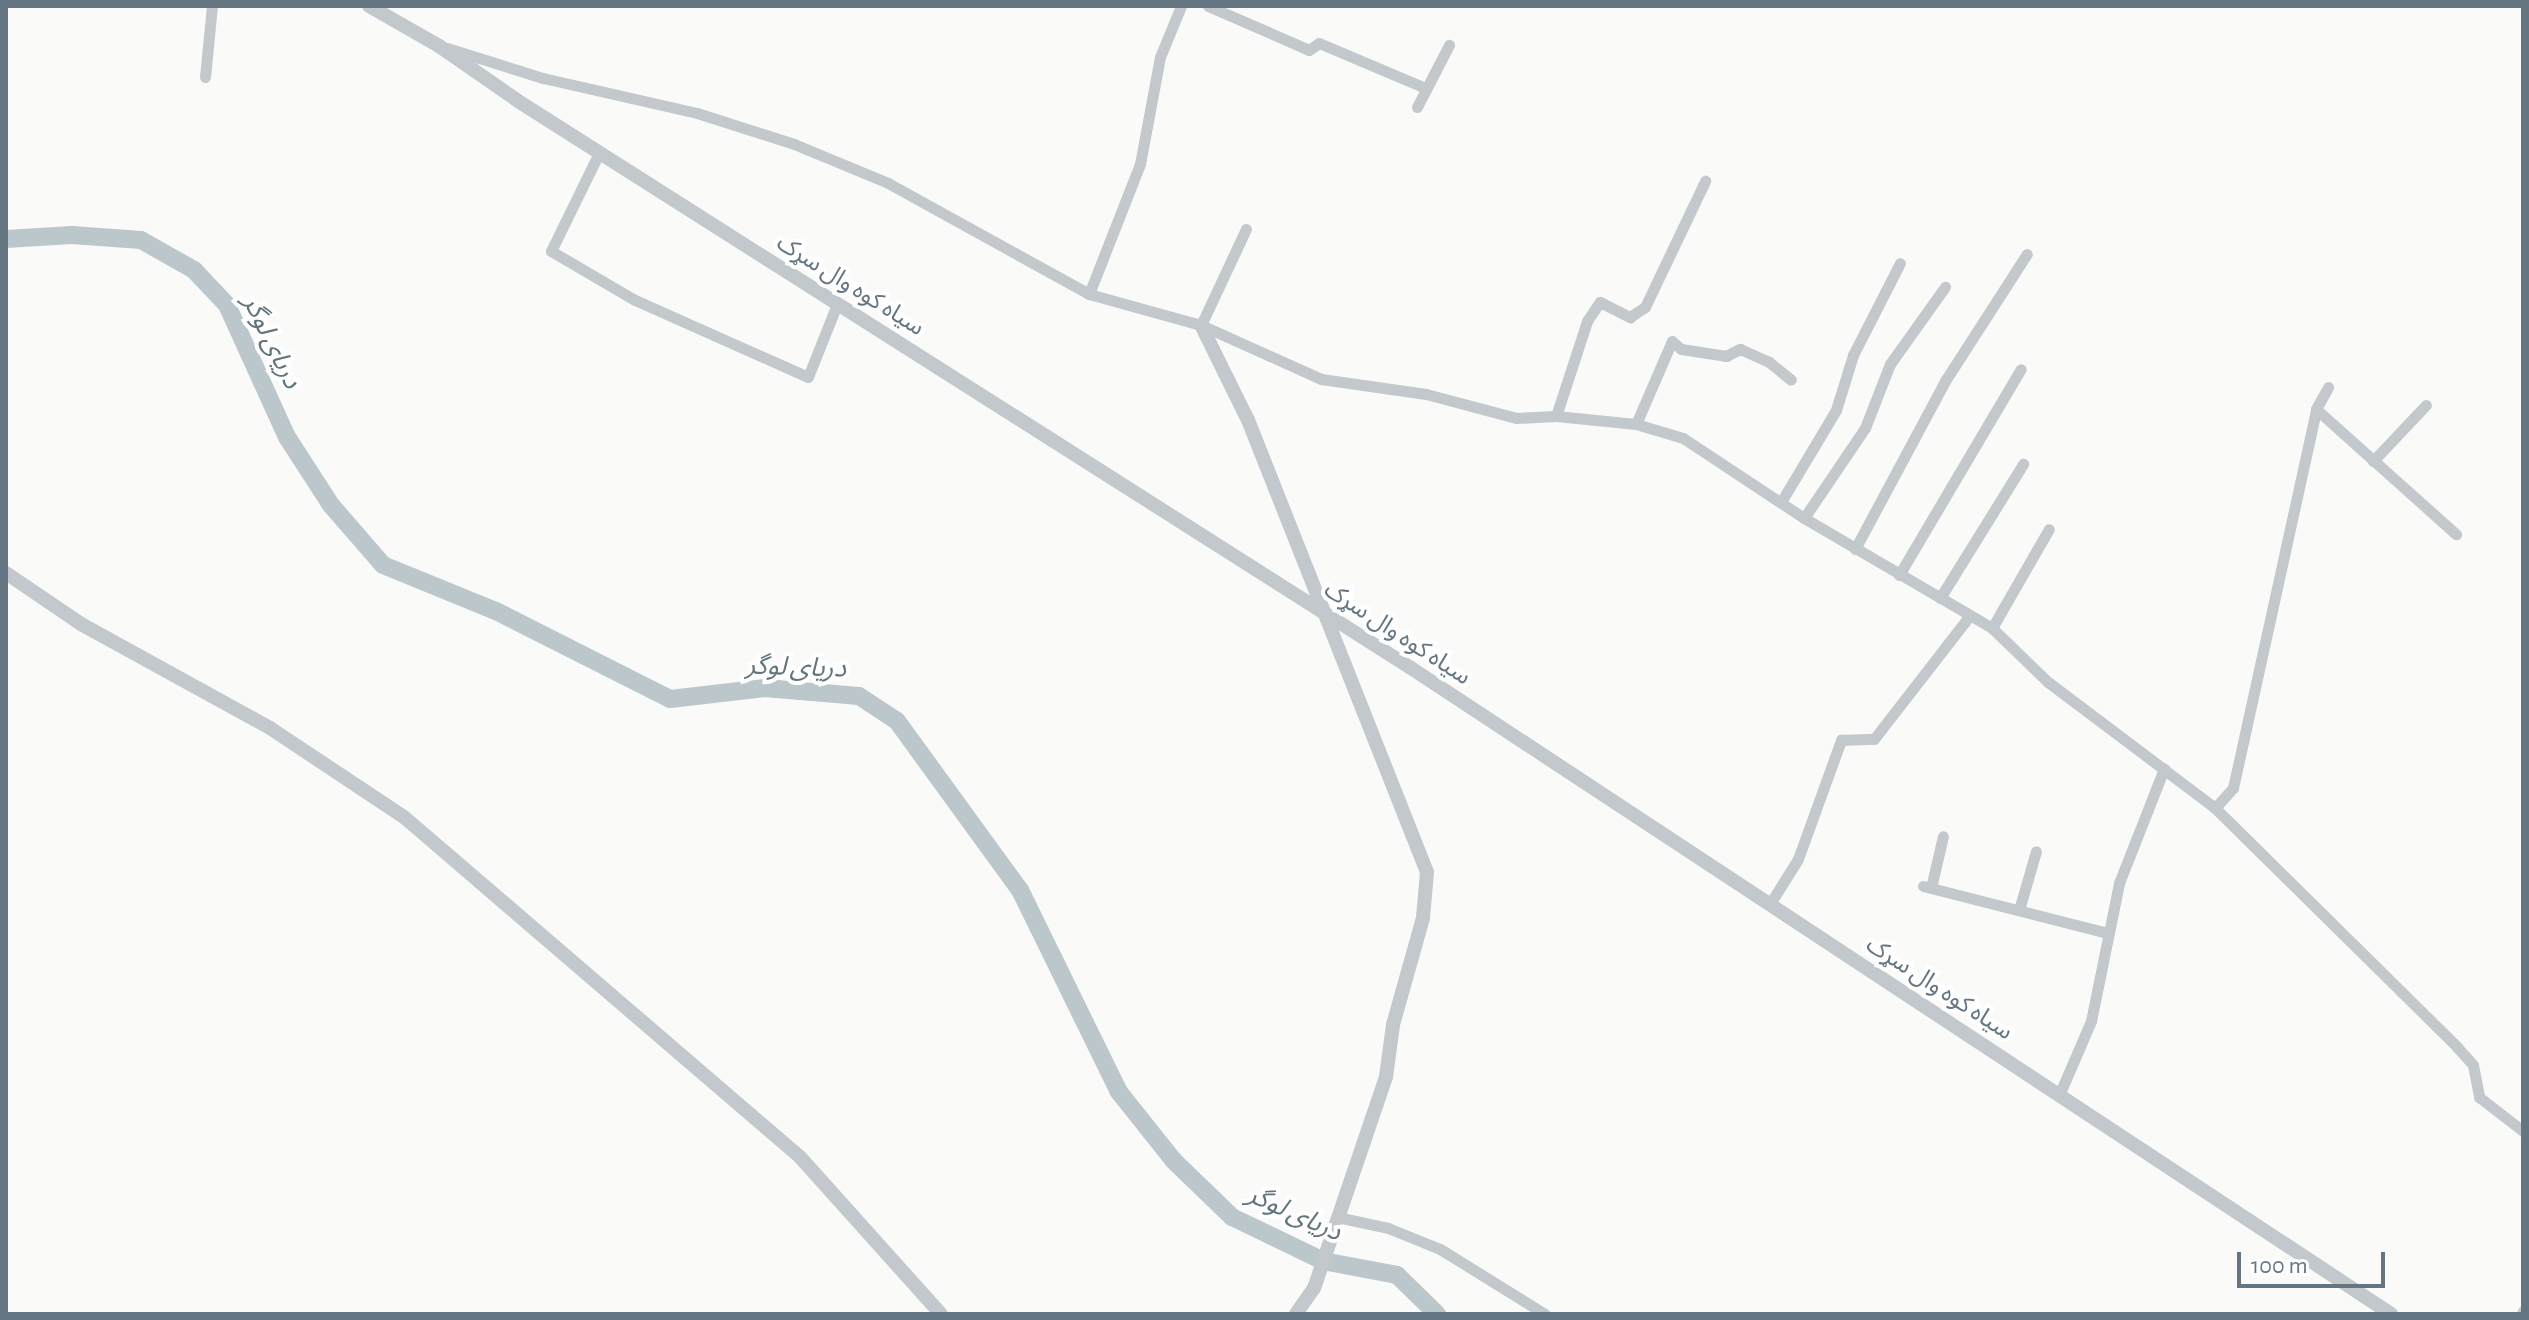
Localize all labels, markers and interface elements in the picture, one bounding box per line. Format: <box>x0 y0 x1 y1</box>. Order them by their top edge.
street label: سیاه کوه وال سړک <box>771 229 929 343</box>
water label: دریای لوگر <box>235 290 307 394</box>
street label: سیاه کوه وال سړک <box>1318 576 1476 692</box>
water label: دریای لوگر <box>745 651 847 685</box>
street label: سیاه کوه وال سړک <box>1860 931 2018 1047</box>
water label: دریای لوگر <box>1242 1179 1346 1249</box>
scale bar <box>2241 1236 2389 1286</box>
text: 100 m <box>2251 1254 2308 1278</box>

